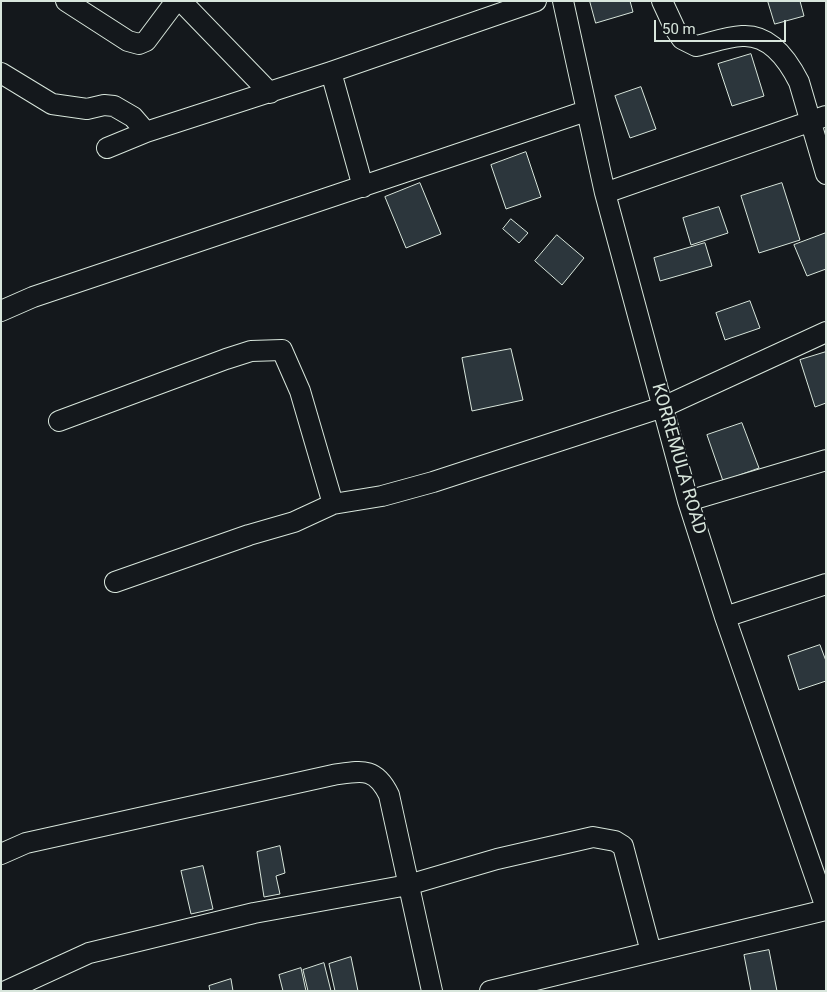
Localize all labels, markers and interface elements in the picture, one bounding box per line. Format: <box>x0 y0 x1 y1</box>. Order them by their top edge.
scale bar <box>657 10 790 42</box>
text: 50 m <box>662 20 696 38</box>
street label: KORREMULA ROAD <box>646 381 710 537</box>

